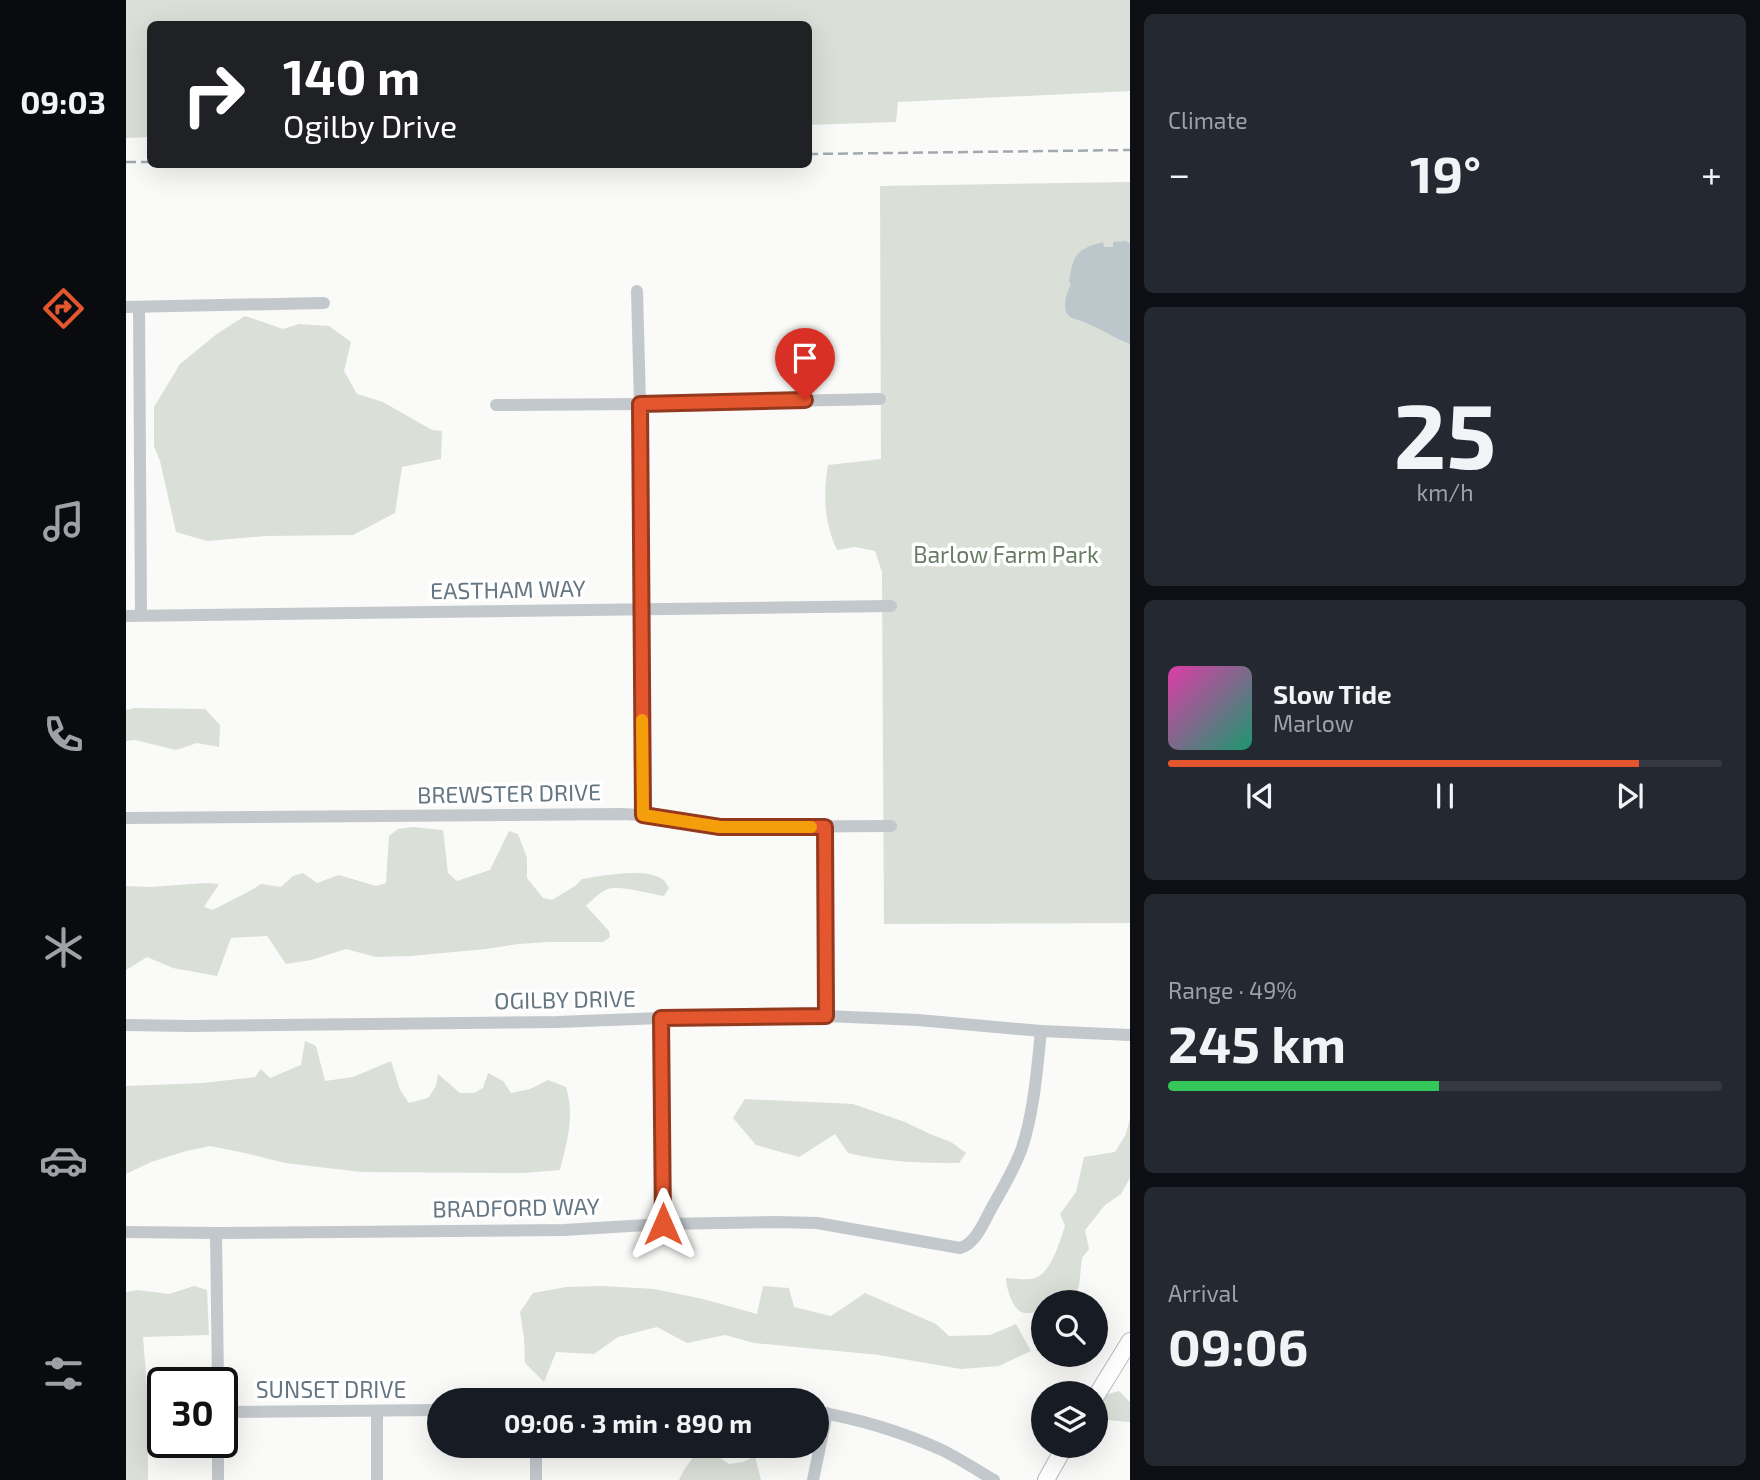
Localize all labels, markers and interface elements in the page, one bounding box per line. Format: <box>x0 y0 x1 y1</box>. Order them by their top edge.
text: 140 m <box>283 46 420 105</box>
icon: right <box>168 49 259 140</box>
text: 09:03 <box>20 82 106 120</box>
text: Ogilby Drive <box>283 106 457 144</box>
text: Climate <box>1168 106 1248 134</box>
text: 19° <box>1410 141 1481 203</box>
text: − <box>1168 150 1190 196</box>
text: + <box>1701 150 1722 196</box>
icon: directions <box>39 284 88 333</box>
pin <box>775 328 835 400</box>
icon: arrive <box>786 339 824 377</box>
text: 25 <box>1393 378 1497 487</box>
text: km/h <box>1416 478 1474 506</box>
icon: music <box>39 497 88 546</box>
park label: Barlow Farm Park <box>913 540 1099 568</box>
street label: EASTHAM WAY <box>430 574 586 604</box>
text: Slow Tide <box>1273 678 1392 709</box>
text: Marlow <box>1273 709 1354 737</box>
icon: phone <box>39 710 88 759</box>
street label: BREWSTER DRIVE <box>417 777 601 809</box>
icon: previous <box>1241 777 1279 815</box>
icon: pause <box>1426 777 1464 815</box>
icon: next <box>1611 777 1649 815</box>
icon: climate <box>39 923 88 972</box>
text: Range · 49% <box>1168 976 1297 1004</box>
street label: OGILBY DRIVE <box>494 984 636 1014</box>
text: 245 km <box>1168 1011 1346 1073</box>
icon: car <box>39 1136 88 1185</box>
position arrow <box>626 1187 700 1261</box>
street label: BRADFORD WAY <box>432 1192 600 1222</box>
text: Arrival <box>1168 1279 1238 1307</box>
map controls <box>1031 1290 1108 1458</box>
button: search <box>1031 1290 1108 1367</box>
text: 09:06 <box>1168 1314 1308 1376</box>
icon: filters <box>39 1349 88 1398</box>
speed limit sign: 30 <box>147 1367 238 1458</box>
street label: SUNSET DRIVE <box>256 1375 406 1403</box>
button: layers <box>1031 1381 1108 1458</box>
text: 09:06 · 3 min · 890 m <box>504 1407 752 1438</box>

